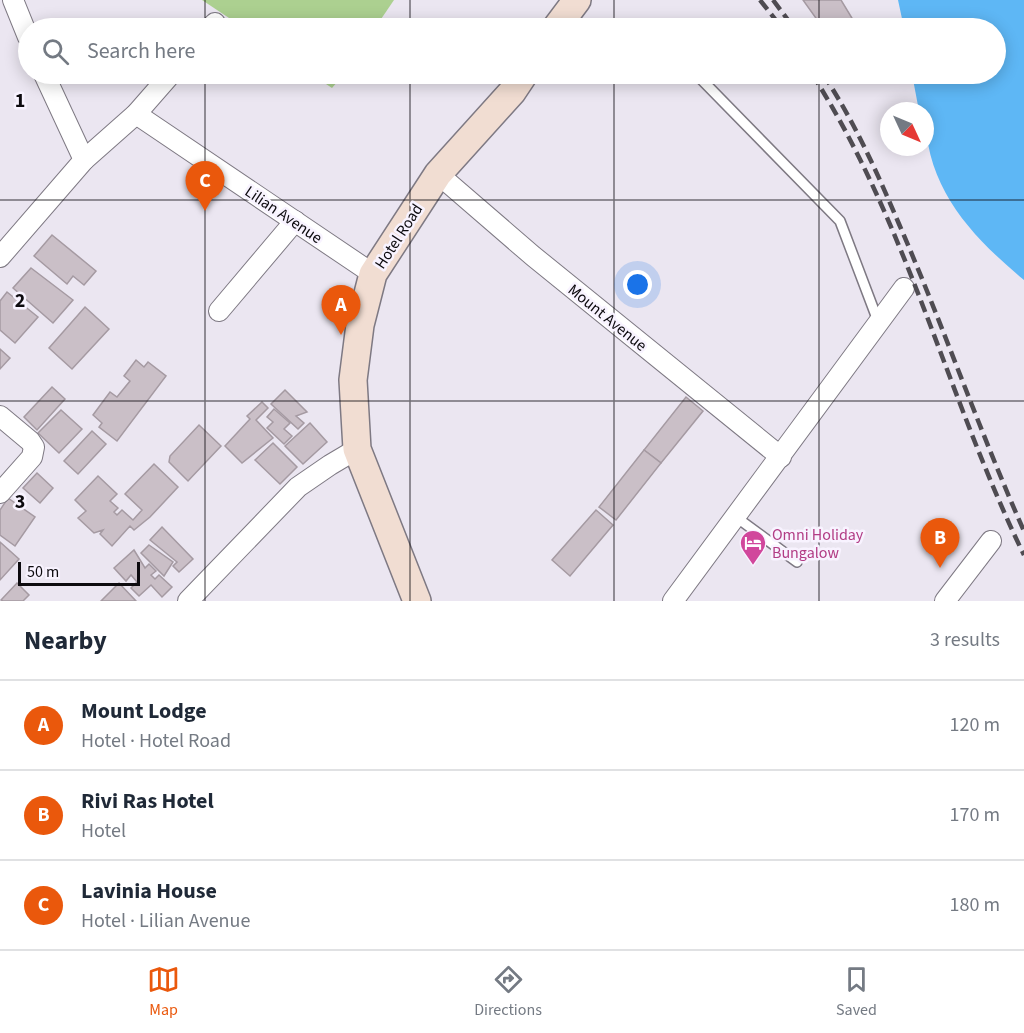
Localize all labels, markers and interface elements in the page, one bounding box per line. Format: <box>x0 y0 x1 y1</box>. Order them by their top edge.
search box <box>18 18 1006 84</box>
icon: search <box>39 35 72 68</box>
text: Search here <box>87 35 195 67</box>
text: 1 <box>15 87 25 115</box>
north arrow <box>880 102 934 156</box>
pin: C <box>186 162 224 211</box>
street label: Lilian Avenue <box>240 181 327 249</box>
street label: Hotel Road <box>370 200 428 273</box>
your location <box>623 270 652 299</box>
street label: Mount Avenue <box>563 279 652 356</box>
pin: A <box>322 286 360 335</box>
text: 2 <box>15 287 25 315</box>
text: 3 <box>15 488 25 516</box>
pin: B <box>920 518 960 568</box>
place label: Omni Holiday Bungalow <box>772 524 864 564</box>
hotel icon: Omni Holiday Bungalow <box>738 528 768 566</box>
scale bar <box>18 559 140 586</box>
text: 50 m <box>27 561 59 583</box>
text: Nearby <box>24 622 107 659</box>
text: 3 results <box>930 626 1000 654</box>
text: Mount Lodge <box>81 695 207 727</box>
text: A <box>38 711 49 739</box>
text: 120 m <box>950 711 1000 739</box>
text: Hotel · Hotel Road <box>81 727 231 755</box>
text: Rivi Ras Hotel <box>81 785 214 817</box>
text: B <box>37 801 50 829</box>
text: 170 m <box>950 801 1000 829</box>
text: Hotel <box>81 817 126 845</box>
text: Lavinia House <box>81 875 217 907</box>
text: C <box>38 891 49 919</box>
text: 180 m <box>950 891 1000 919</box>
text: Hotel · Lilian Avenue <box>81 907 250 935</box>
tab: Map <box>147 963 180 1021</box>
tab: Directions <box>474 963 542 1021</box>
tab: Saved <box>836 963 877 1021</box>

